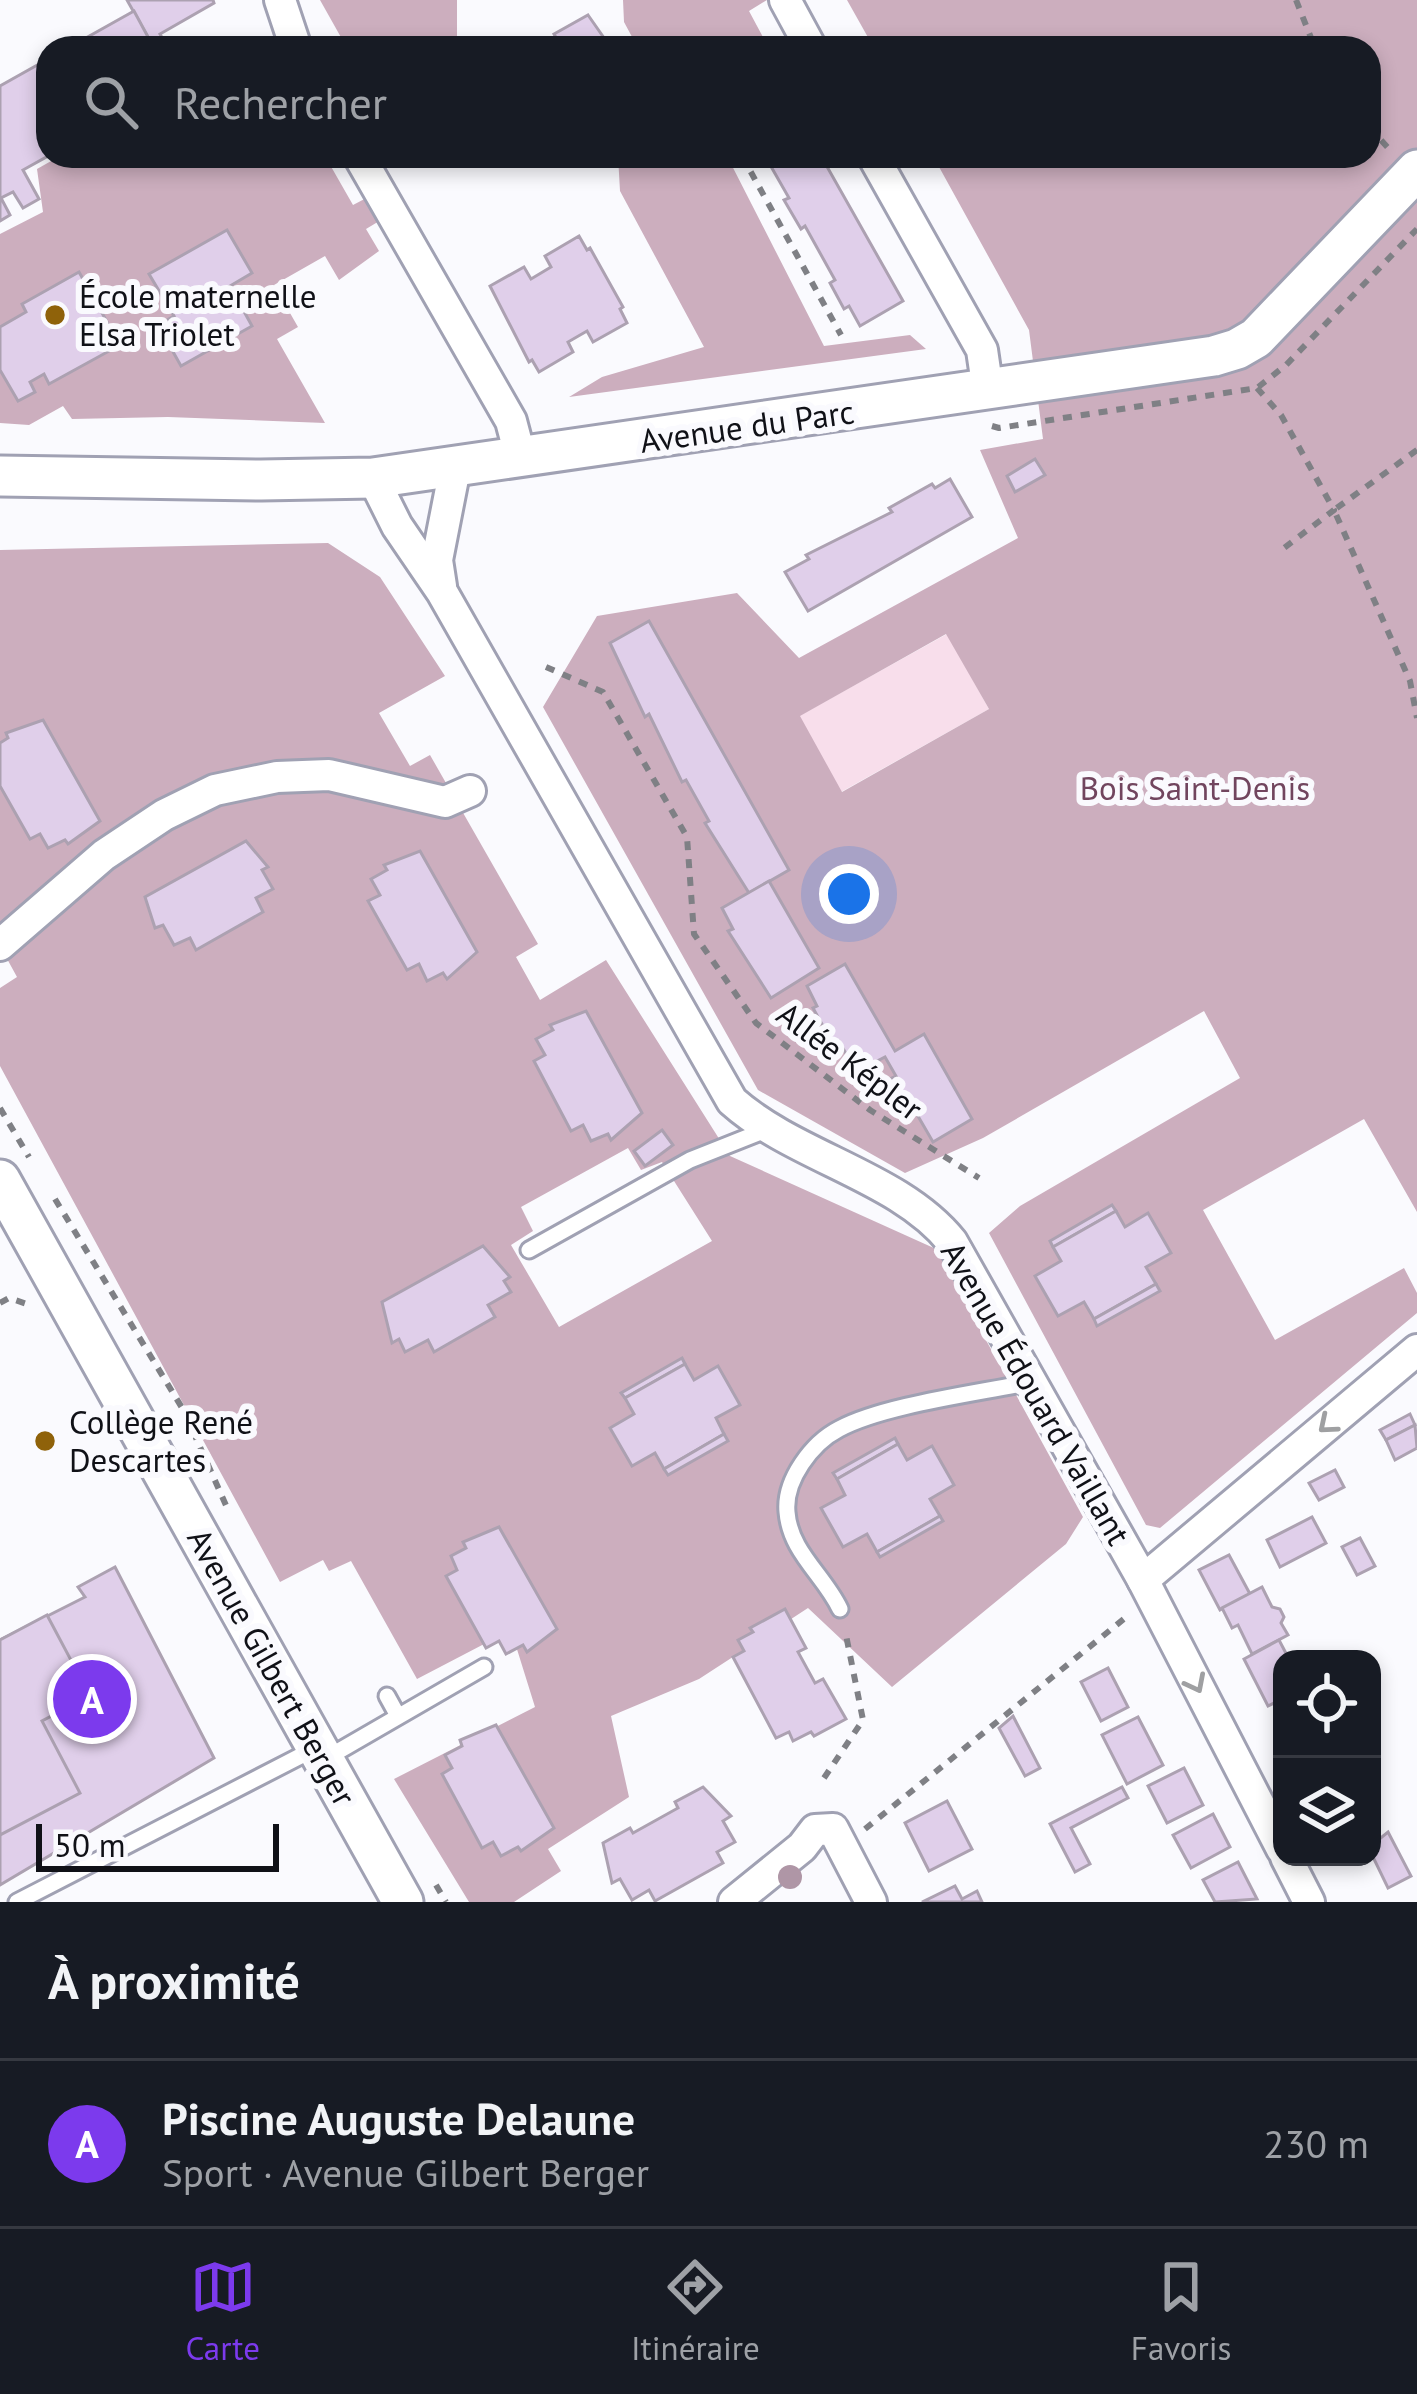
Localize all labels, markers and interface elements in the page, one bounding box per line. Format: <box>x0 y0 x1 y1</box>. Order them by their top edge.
search box <box>36 36 1381 168</box>
icon: search <box>78 69 144 135</box>
text: Rechercher <box>174 73 387 131</box>
place label: École maternelle Elsa Triolet <box>79 274 317 355</box>
marker: École maternelle Elsa Triolet <box>42 302 68 328</box>
street label: Avenue du Parc <box>637 389 857 462</box>
park label: Bois Saint-Denis <box>1080 766 1310 809</box>
your location <box>819 864 879 924</box>
street label: Allée Képler <box>769 992 932 1129</box>
street label: Avenue Édouard Vaillant <box>932 1233 1141 1552</box>
place label: Collège René Descartes <box>69 1400 253 1481</box>
one-way arrow <box>1319 1411 1341 1433</box>
marker: Collège René Descartes <box>32 1428 58 1454</box>
street label: Avenue Gilbert Berger <box>178 1521 366 1813</box>
map controls <box>1273 1650 1381 1866</box>
button: locate <box>1273 1650 1381 1758</box>
pin: A <box>53 1654 131 1744</box>
one-way arrow <box>1182 1672 1205 1694</box>
button: layers <box>1273 1758 1381 1866</box>
scale bar <box>36 1818 279 1871</box>
text: 50 m <box>54 1823 126 1866</box>
text: À proximité <box>48 1947 300 2013</box>
text: Piscine Auguste Delaune <box>162 2089 635 2147</box>
text: A <box>75 2118 99 2169</box>
text: 230 m <box>1263 2118 1369 2169</box>
text: Sport · Avenue Gilbert Berger <box>162 2147 649 2198</box>
tab: Carte <box>186 2254 260 2369</box>
tab: Itinéraire <box>631 2254 760 2369</box>
tab: Favoris <box>1131 2254 1231 2369</box>

